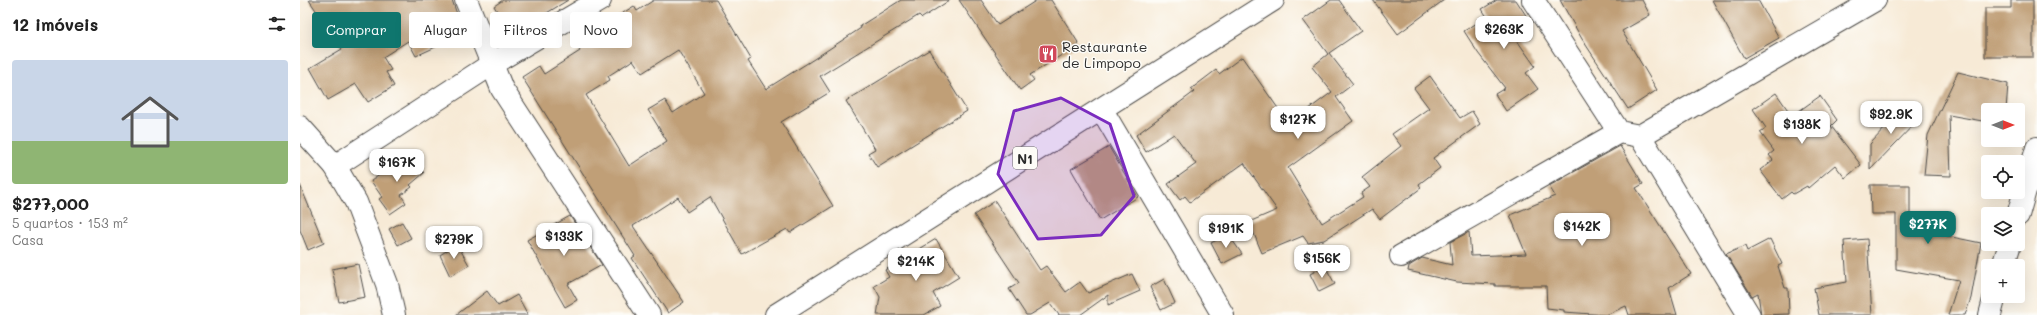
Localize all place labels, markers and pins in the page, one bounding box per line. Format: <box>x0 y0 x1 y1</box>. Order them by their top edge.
pin: $263K <box>1476 16 1532 50</box>
place label: Restaurante de Limpopo <box>1062 37 1147 72</box>
restaurant icon: Restaurante de Limpopo <box>1037 43 1059 65</box>
pin: $92.9K <box>1858 101 1924 135</box>
pin: $127K <box>1270 106 1326 140</box>
pin: $138K <box>1774 111 1830 145</box>
pin: $167K <box>369 149 425 183</box>
pin: $277K <box>1900 211 1956 245</box>
pin: $142K <box>1554 213 1610 247</box>
pin: $191K <box>1198 215 1254 249</box>
pin: $133K <box>536 223 592 257</box>
pin: $279K <box>426 226 482 260</box>
pin: $156K <box>1294 245 1350 279</box>
pin: $214K <box>888 248 944 282</box>

